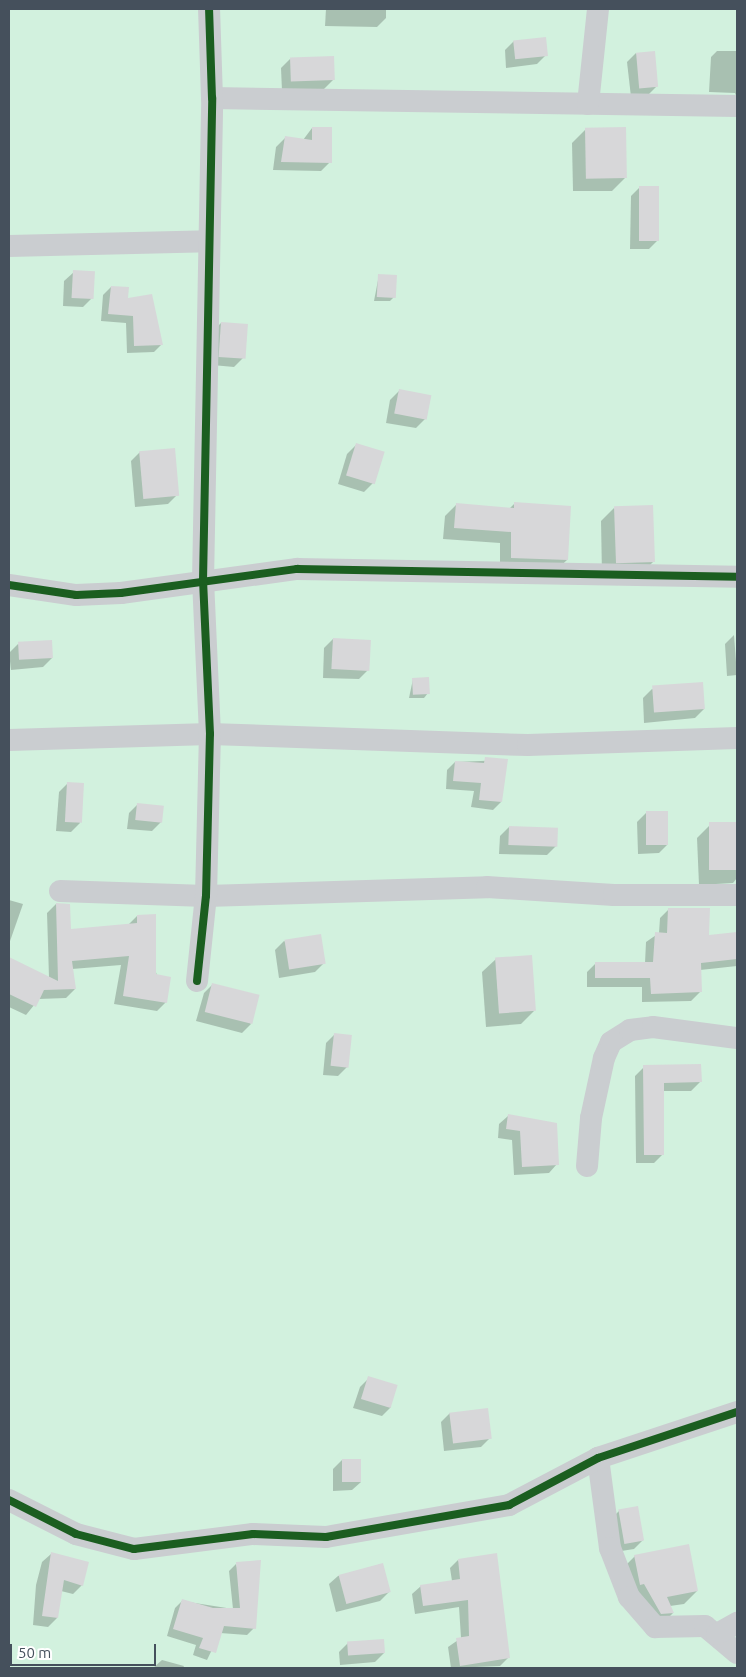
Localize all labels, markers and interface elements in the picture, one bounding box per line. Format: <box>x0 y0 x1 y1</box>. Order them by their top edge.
scale bar <box>12 1634 159 1666</box>
text: 50 m <box>18 1644 51 1661</box>

